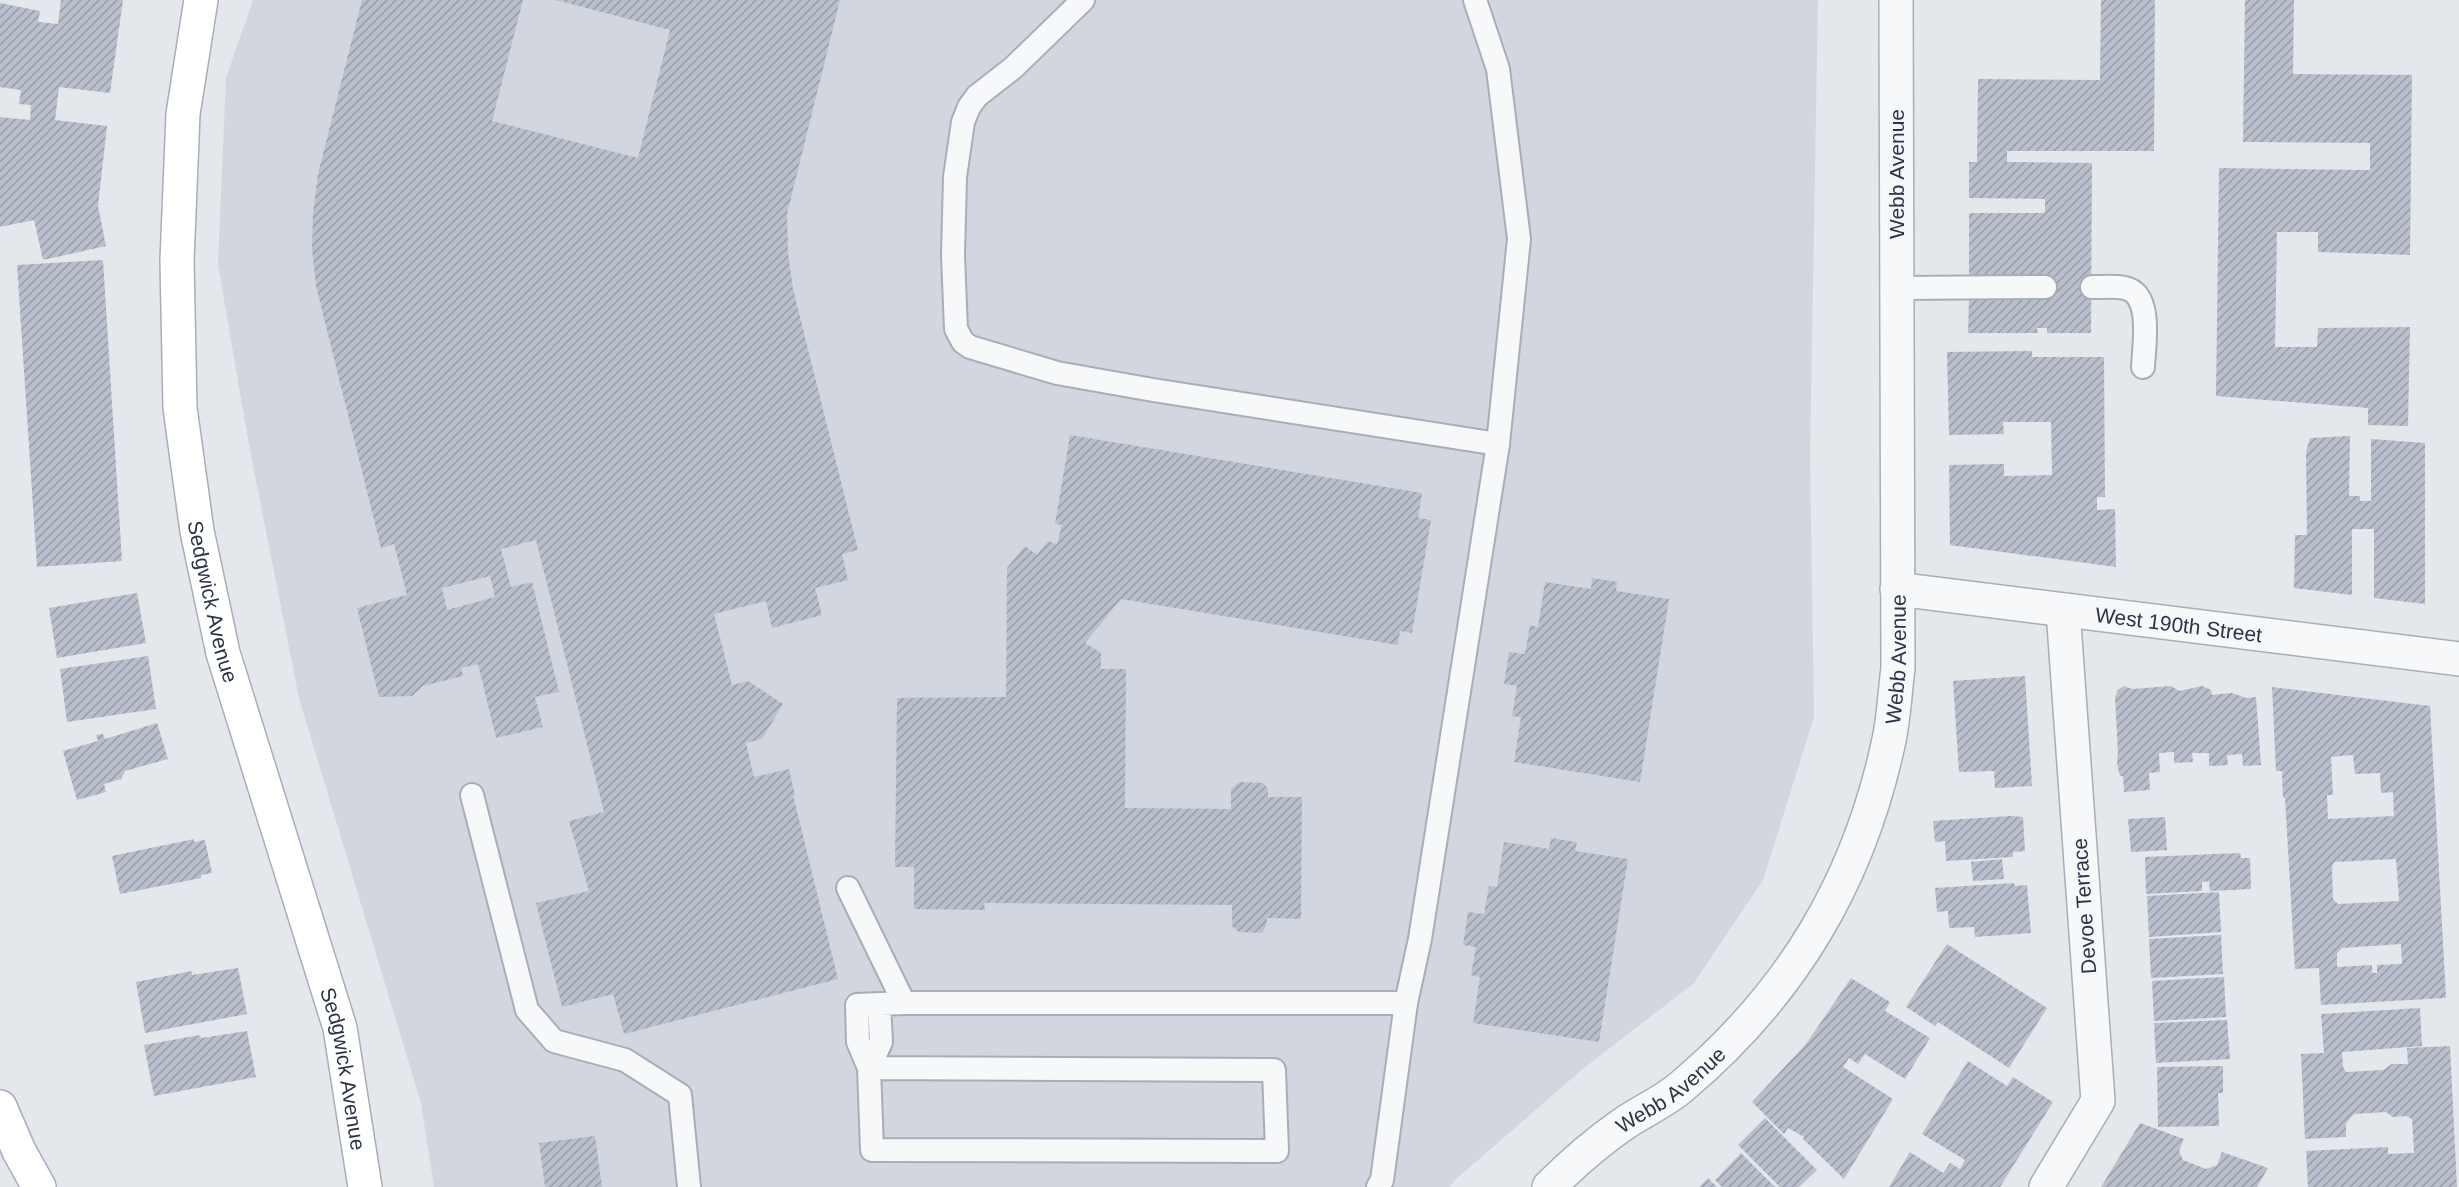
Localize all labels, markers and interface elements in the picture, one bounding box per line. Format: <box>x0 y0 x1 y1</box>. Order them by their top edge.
street label: Webb Avenue <box>1885 109 1908 239</box>
street label: Sedgwick Avenue <box>184 519 243 685</box>
street label: Webb Avenue <box>1880 594 1910 725</box>
street label: West 190th Street <box>2094 602 2264 646</box>
street label: Devoe Terrace <box>2068 837 2100 975</box>
street label: Sedgwick Avenue <box>316 984 371 1152</box>
street label: Webb Avenue <box>1611 1042 1730 1137</box>

